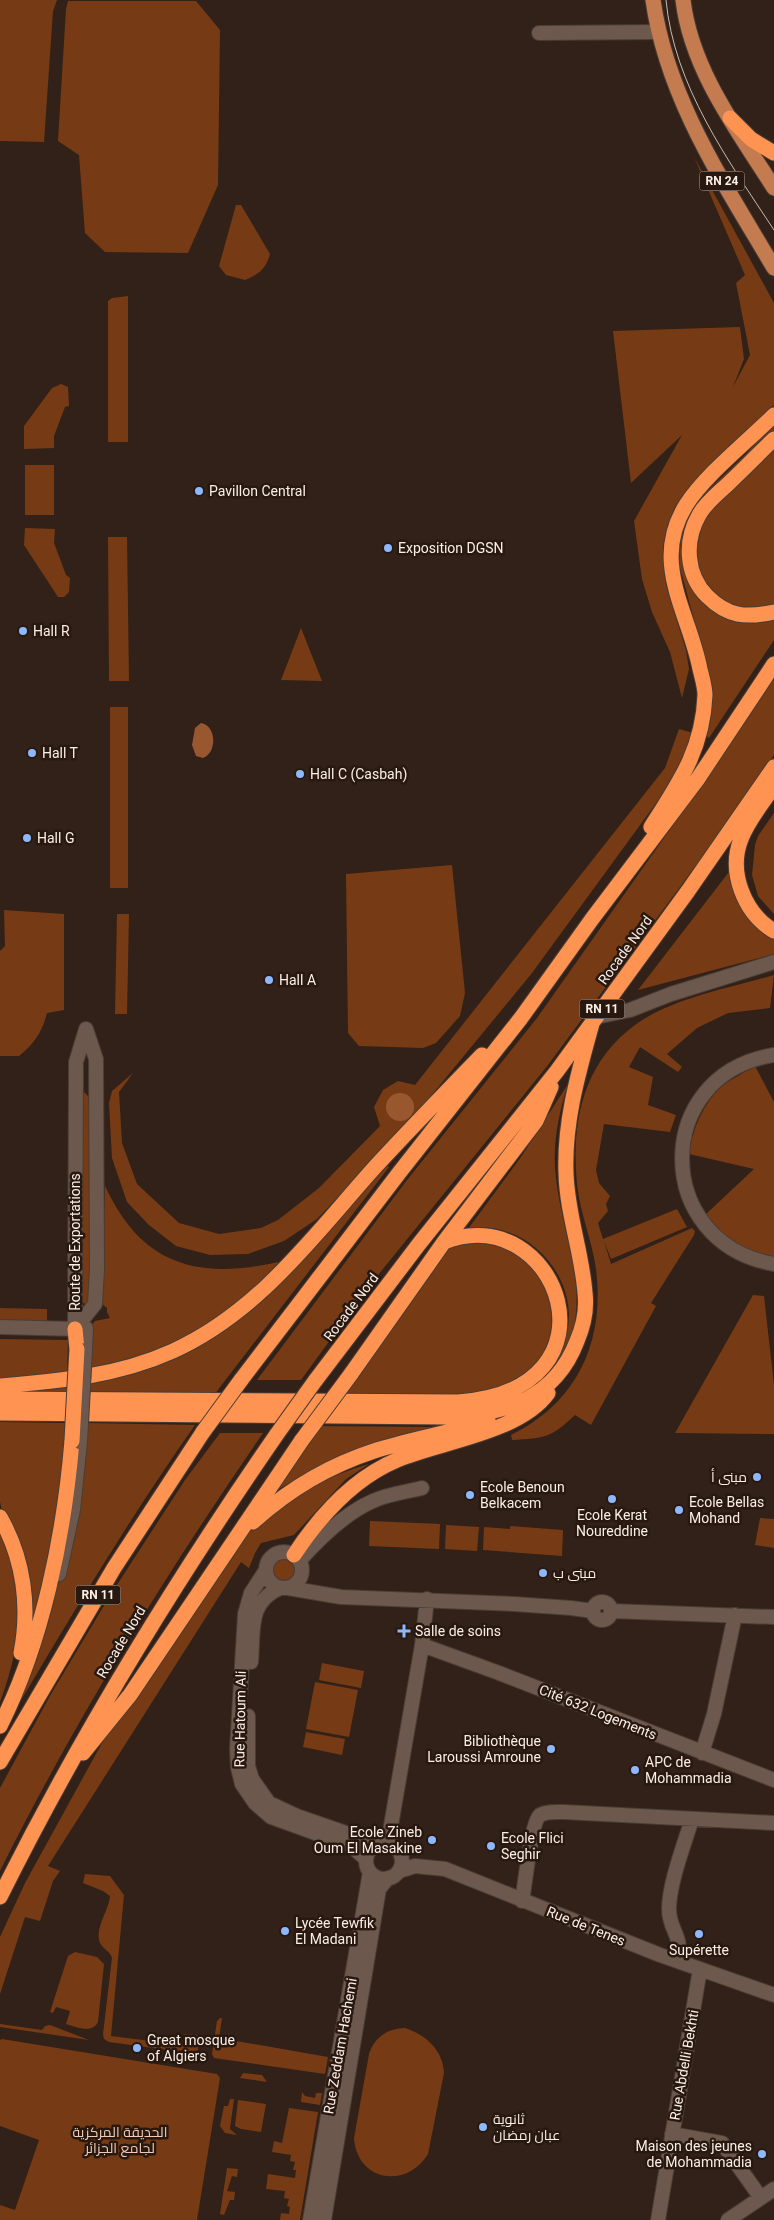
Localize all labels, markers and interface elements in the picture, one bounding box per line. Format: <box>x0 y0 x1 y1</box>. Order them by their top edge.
road number: RN 24 <box>700 172 744 190</box>
place label: Pavillon Central <box>209 483 306 499</box>
marker: Pavillon Central <box>193 485 205 497</box>
place label: Exposition DGSN <box>398 540 504 556</box>
marker: Exposition DGSN <box>382 542 394 554</box>
place label: Hall R <box>33 623 70 639</box>
marker: Hall R <box>17 625 29 637</box>
place label: Hall T <box>42 745 79 761</box>
marker: Hall T <box>26 747 38 759</box>
place label: Hall C (Casbah) <box>310 766 407 783</box>
marker: Hall C (Casbah) <box>294 768 306 780</box>
place label: Hall G <box>37 830 74 846</box>
marker: Hall G <box>21 832 33 844</box>
street label: Rocade Nord <box>595 913 655 987</box>
place label: Hall A <box>279 972 316 988</box>
marker: Hall A <box>263 974 275 986</box>
road number: RN 11 <box>580 1000 624 1019</box>
street label: Route de Exportations <box>67 1173 83 1311</box>
street label: Rocade Nord <box>320 1270 382 1344</box>
place label: مبنى أ <box>711 1468 747 1485</box>
marker: مبنى أ <box>751 1471 763 1483</box>
place label: Ecole Benoun Belkacem <box>480 1479 565 1511</box>
marker: Ecole Benoun Belkacem <box>464 1489 476 1501</box>
marker: Ecole Kerat Noureddine <box>606 1493 618 1505</box>
place label: Ecole Bellas Mohand <box>689 1494 764 1526</box>
marker: Ecole Bellas Mohand <box>673 1504 685 1516</box>
place label: Ecole Kerat Noureddine <box>576 1507 648 1539</box>
place label: مبنى ب <box>553 1565 596 1581</box>
marker: مبنى ب <box>537 1567 549 1579</box>
road number: RN 11 <box>76 1586 120 1604</box>
street label: Rocade Nord <box>93 1603 149 1681</box>
place label: Salle de soins <box>415 1623 501 1639</box>
marker: Salle de soins <box>397 1624 411 1638</box>
street label: Rue Hatoum Ali <box>231 1671 249 1767</box>
street label: Cité 632 Logements <box>537 1681 659 1743</box>
place label: Bibliothèque Laroussi Amroune <box>427 1733 541 1765</box>
marker: Bibliothèque Laroussi Amroune <box>545 1743 557 1755</box>
place label: APC de Mohammadia <box>645 1754 732 1786</box>
marker: APC de Mohammadia <box>629 1764 641 1776</box>
place label: Ecole Zineb Oum El Masakine <box>314 1824 422 1856</box>
place label: Ecole Flici Seghir <box>501 1830 564 1862</box>
marker: Ecole Zineb Oum El Masakine <box>426 1834 438 1846</box>
marker: Ecole Flici Seghir <box>485 1840 497 1852</box>
street label: Rue de Tenes <box>544 1903 628 1949</box>
place label: Lycée Tewfik El Madani <box>295 1915 375 1947</box>
marker: Lycée Tewfik El Madani <box>279 1925 291 1937</box>
marker: Supérette <box>693 1928 705 1940</box>
place label: Supérette <box>669 1942 729 1958</box>
street label: Rue Zeddam Hachemi <box>320 1977 360 2115</box>
street label: Rue Abdelli Bekhti <box>666 2008 702 2122</box>
place label: Great mosque of Algiers <box>147 2032 235 2064</box>
marker: Great mosque of Algiers <box>131 2042 143 2054</box>
place label: ثانوية عبان رمضان <box>493 2111 560 2143</box>
marker: ثانوية عبان رمضان <box>477 2121 489 2133</box>
park label: الحديقة المركزية لجامع الجزائر <box>73 2124 167 2157</box>
place label: Maison des jeunes de Mohammadia <box>635 2138 752 2170</box>
marker: Maison des jeunes de Mohammadia <box>756 2148 768 2160</box>

